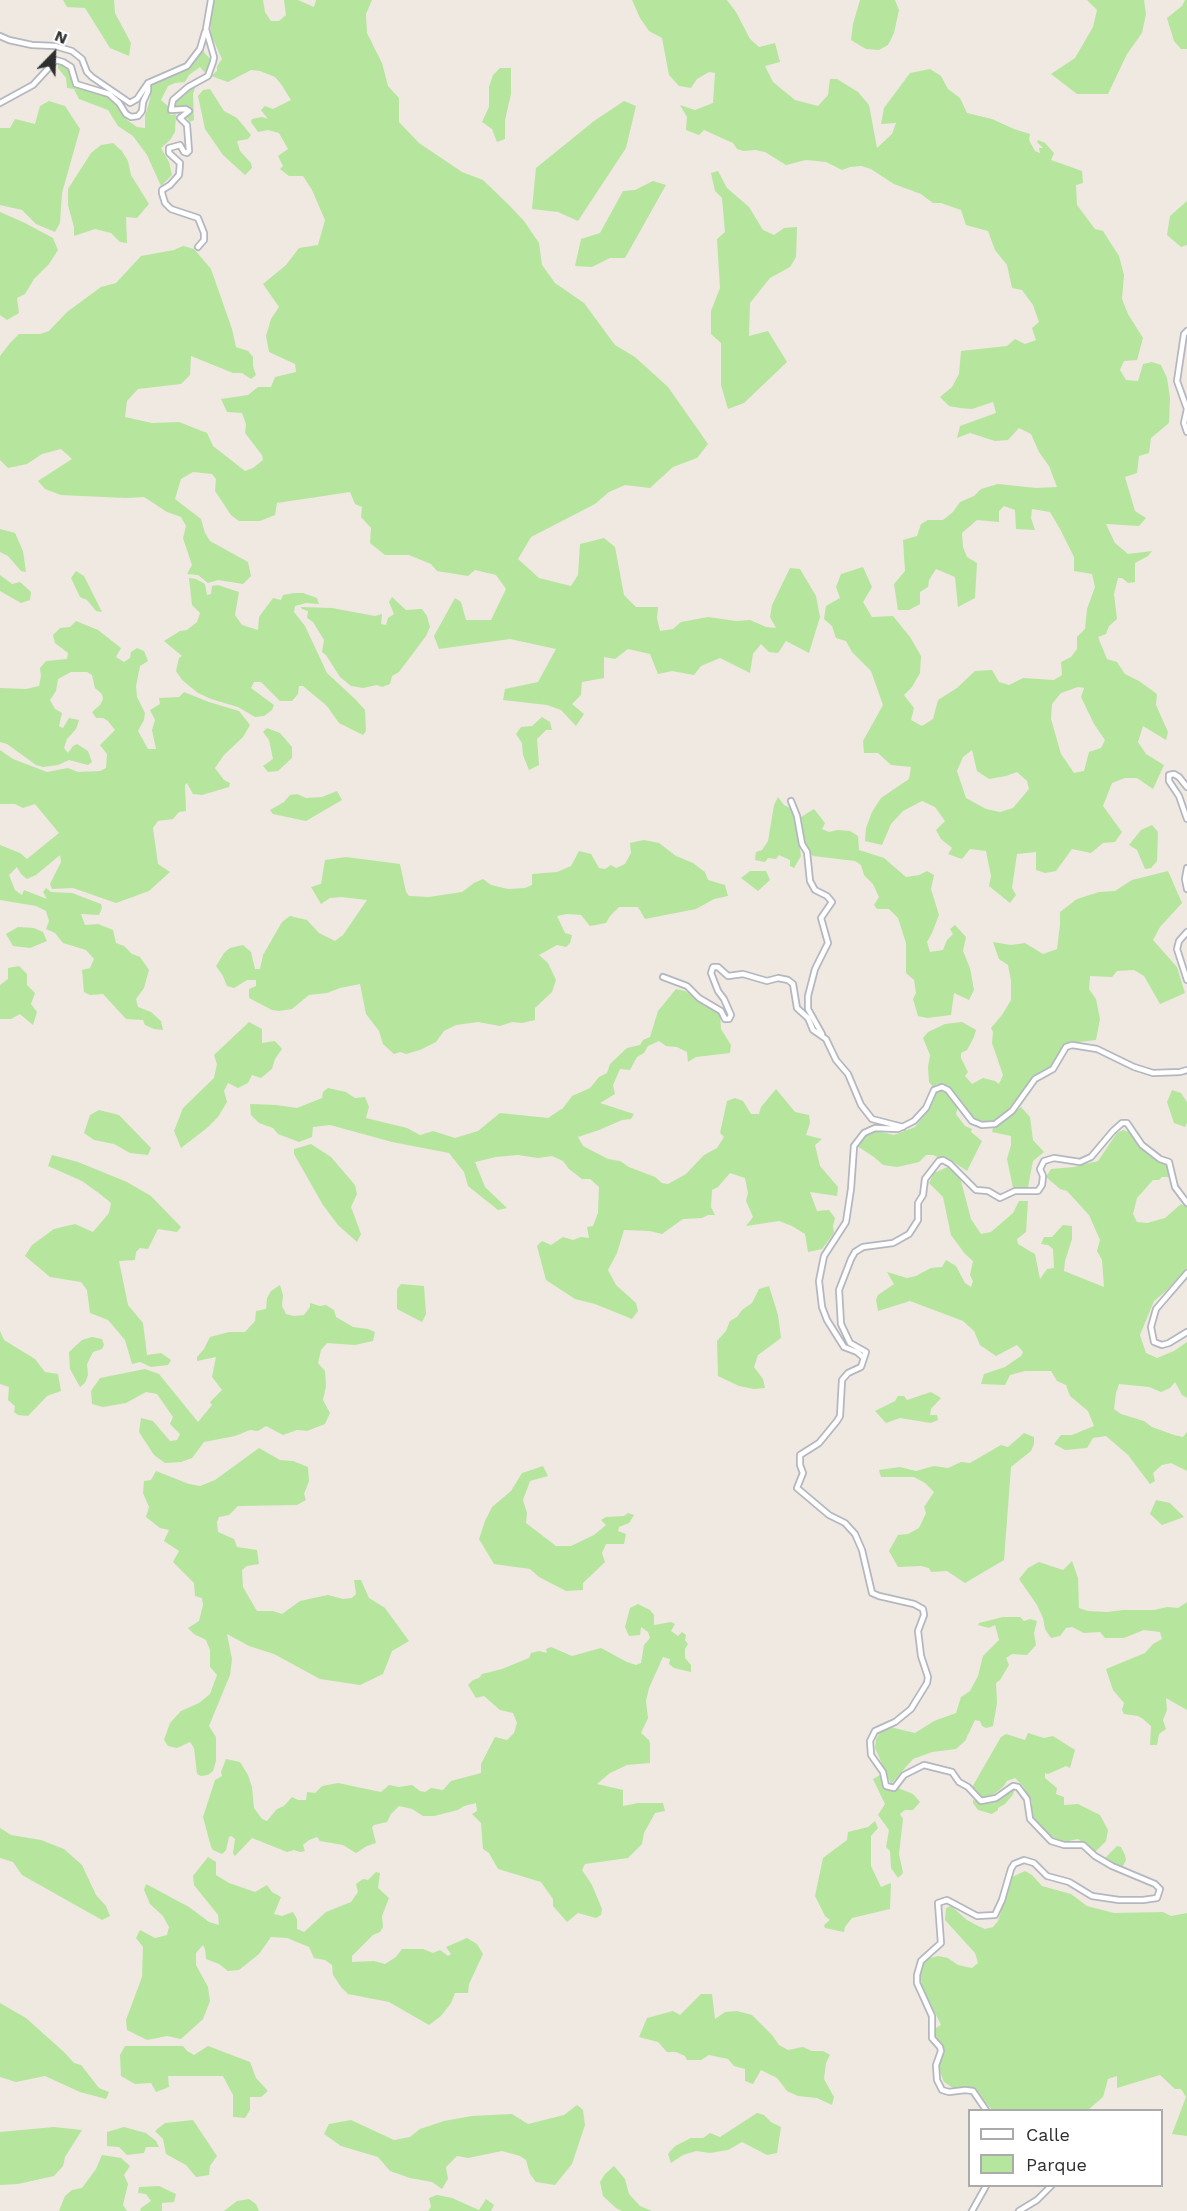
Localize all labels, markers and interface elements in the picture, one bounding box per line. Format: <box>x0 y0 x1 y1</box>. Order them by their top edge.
north arrow <box>24 24 84 84</box>
text: N <box>52 26 70 48</box>
legend <box>968 2109 1163 2187</box>
text: Calle <box>1026 2124 1070 2145</box>
text: Parque <box>1026 2154 1087 2175</box>

